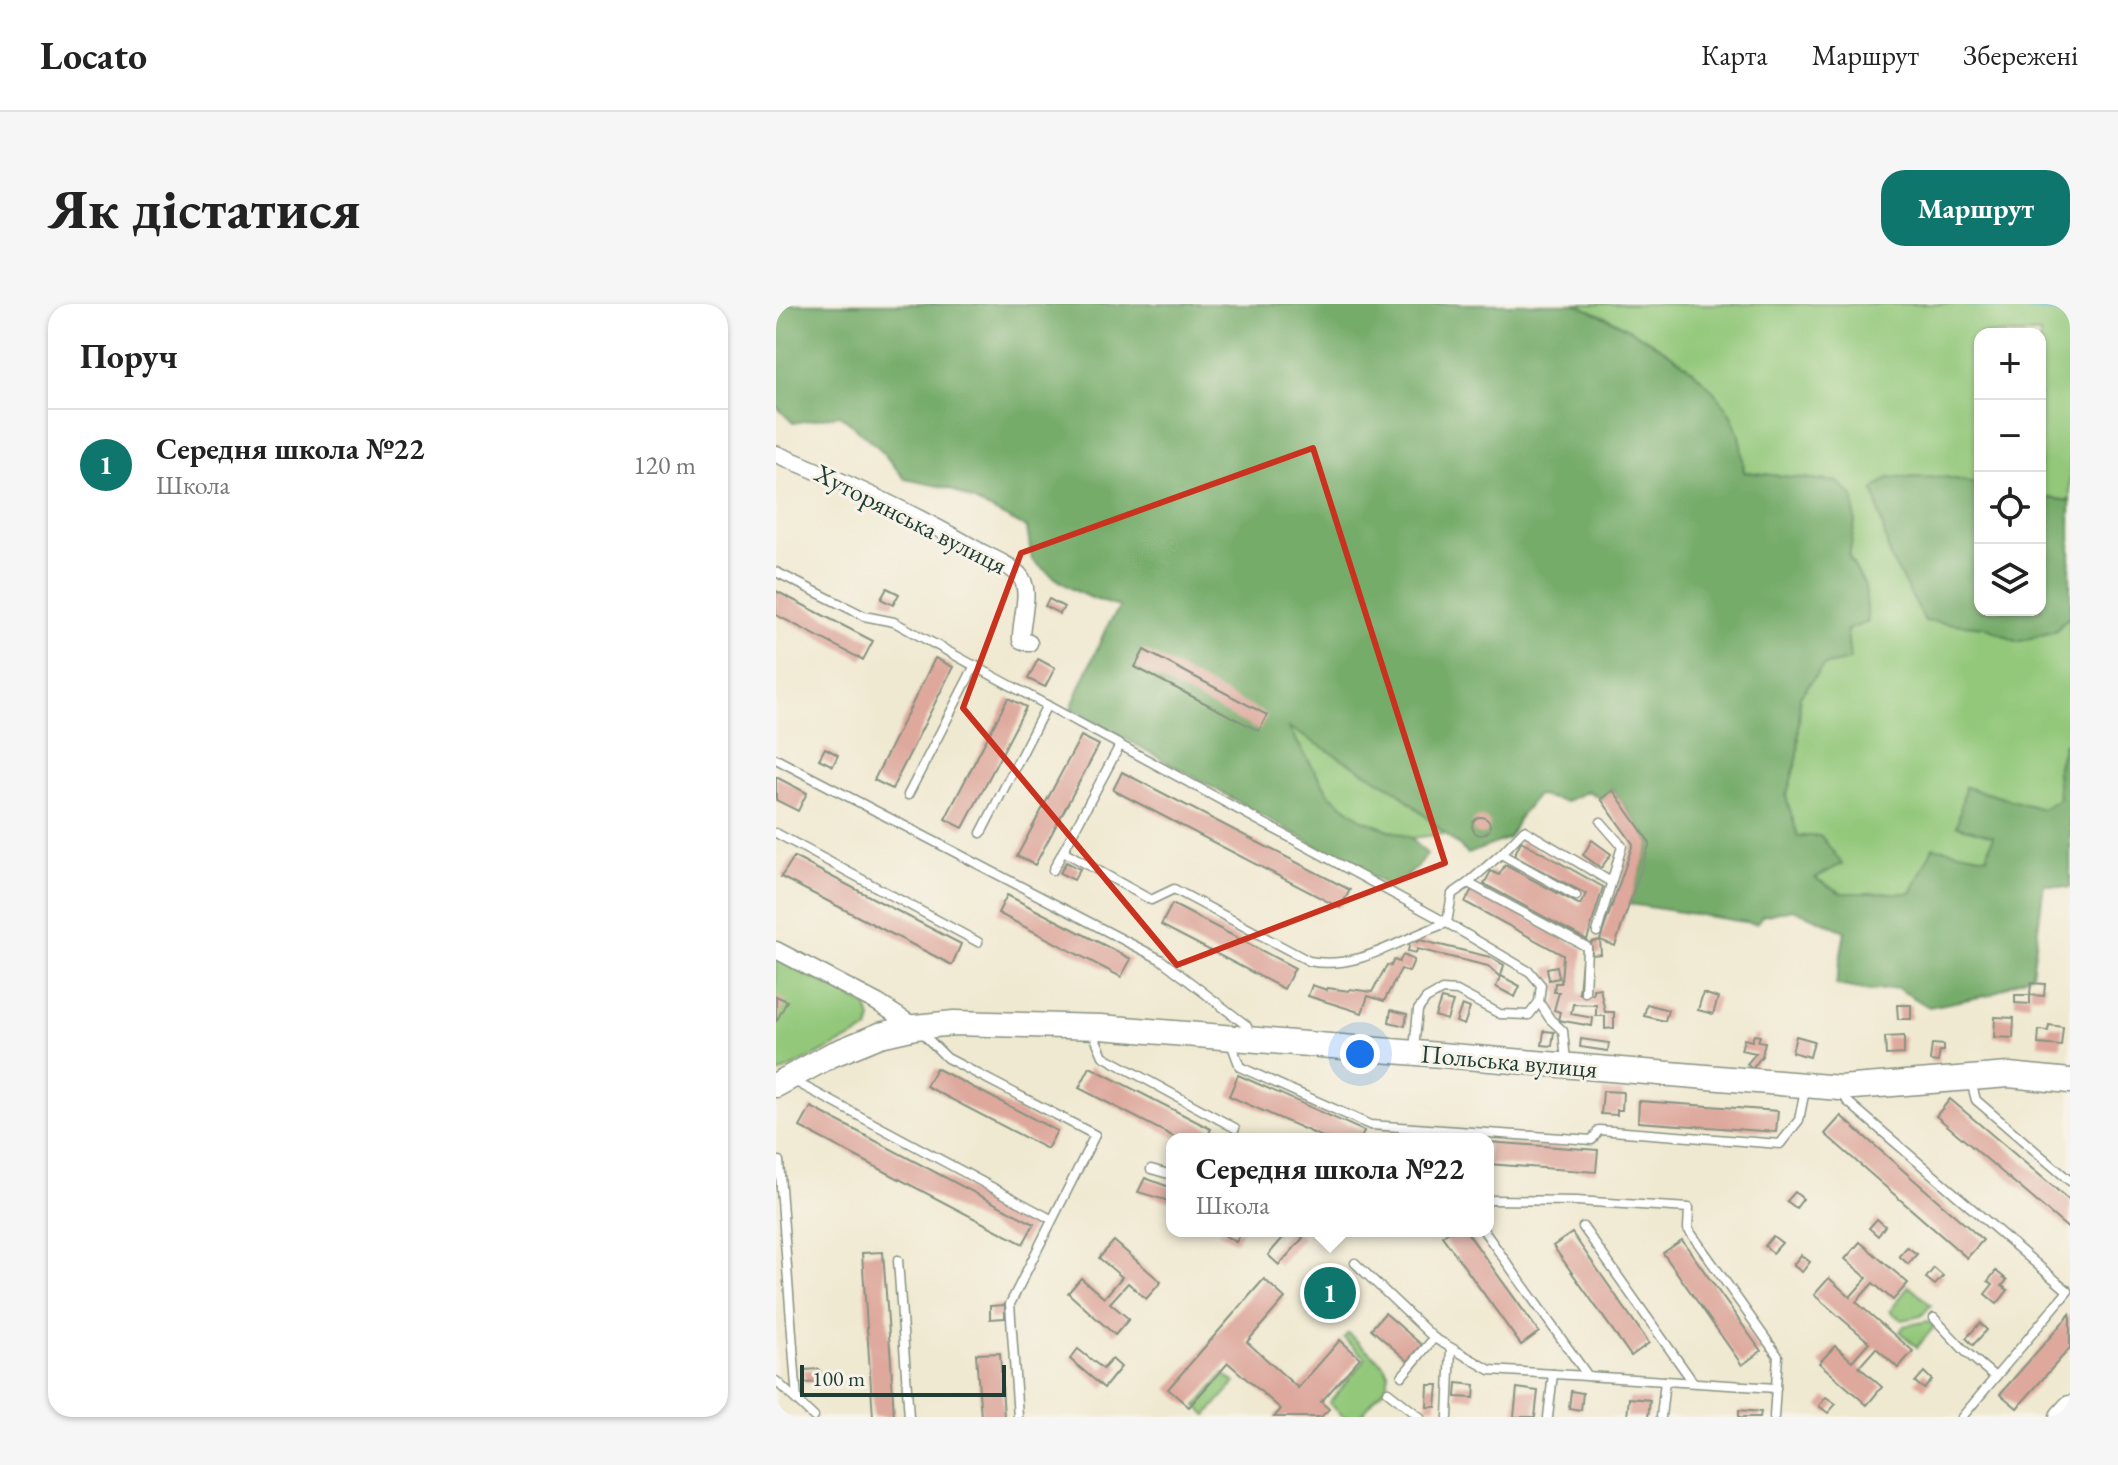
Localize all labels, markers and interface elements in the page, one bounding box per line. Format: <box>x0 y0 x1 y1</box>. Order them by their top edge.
text: Locato <box>40 31 147 80</box>
text: Карта <box>1701 37 1768 73</box>
text: Маршрут <box>1812 37 1919 73</box>
text: Збережені <box>1963 37 2078 73</box>
button: Маршрут <box>1881 170 2070 246</box>
text: Як дістатися <box>48 172 361 245</box>
map controls <box>1974 328 2046 616</box>
button: + <box>1974 328 2046 400</box>
text: Поруч <box>80 334 178 378</box>
button: − <box>1974 400 2046 472</box>
text: Середня школа №22 <box>156 429 425 468</box>
text: 1 <box>99 448 113 482</box>
text: 120 m <box>633 448 696 482</box>
street label: Хуторянська вулиця <box>808 455 1013 582</box>
text: Школа <box>156 468 230 502</box>
button: locate <box>1974 472 2046 544</box>
button: layers <box>1974 544 2046 616</box>
your location <box>1340 1034 1380 1074</box>
street label: Польська вулиця <box>1419 1036 1599 1086</box>
popup <box>1166 1133 1494 1237</box>
text: Середня школа №22 <box>1196 1149 1464 1188</box>
text: Школа <box>1196 1188 1270 1222</box>
pin: 1 <box>1304 1263 1356 1323</box>
scale bar <box>800 1361 1006 1397</box>
text: 100 m <box>812 1364 865 1393</box>

